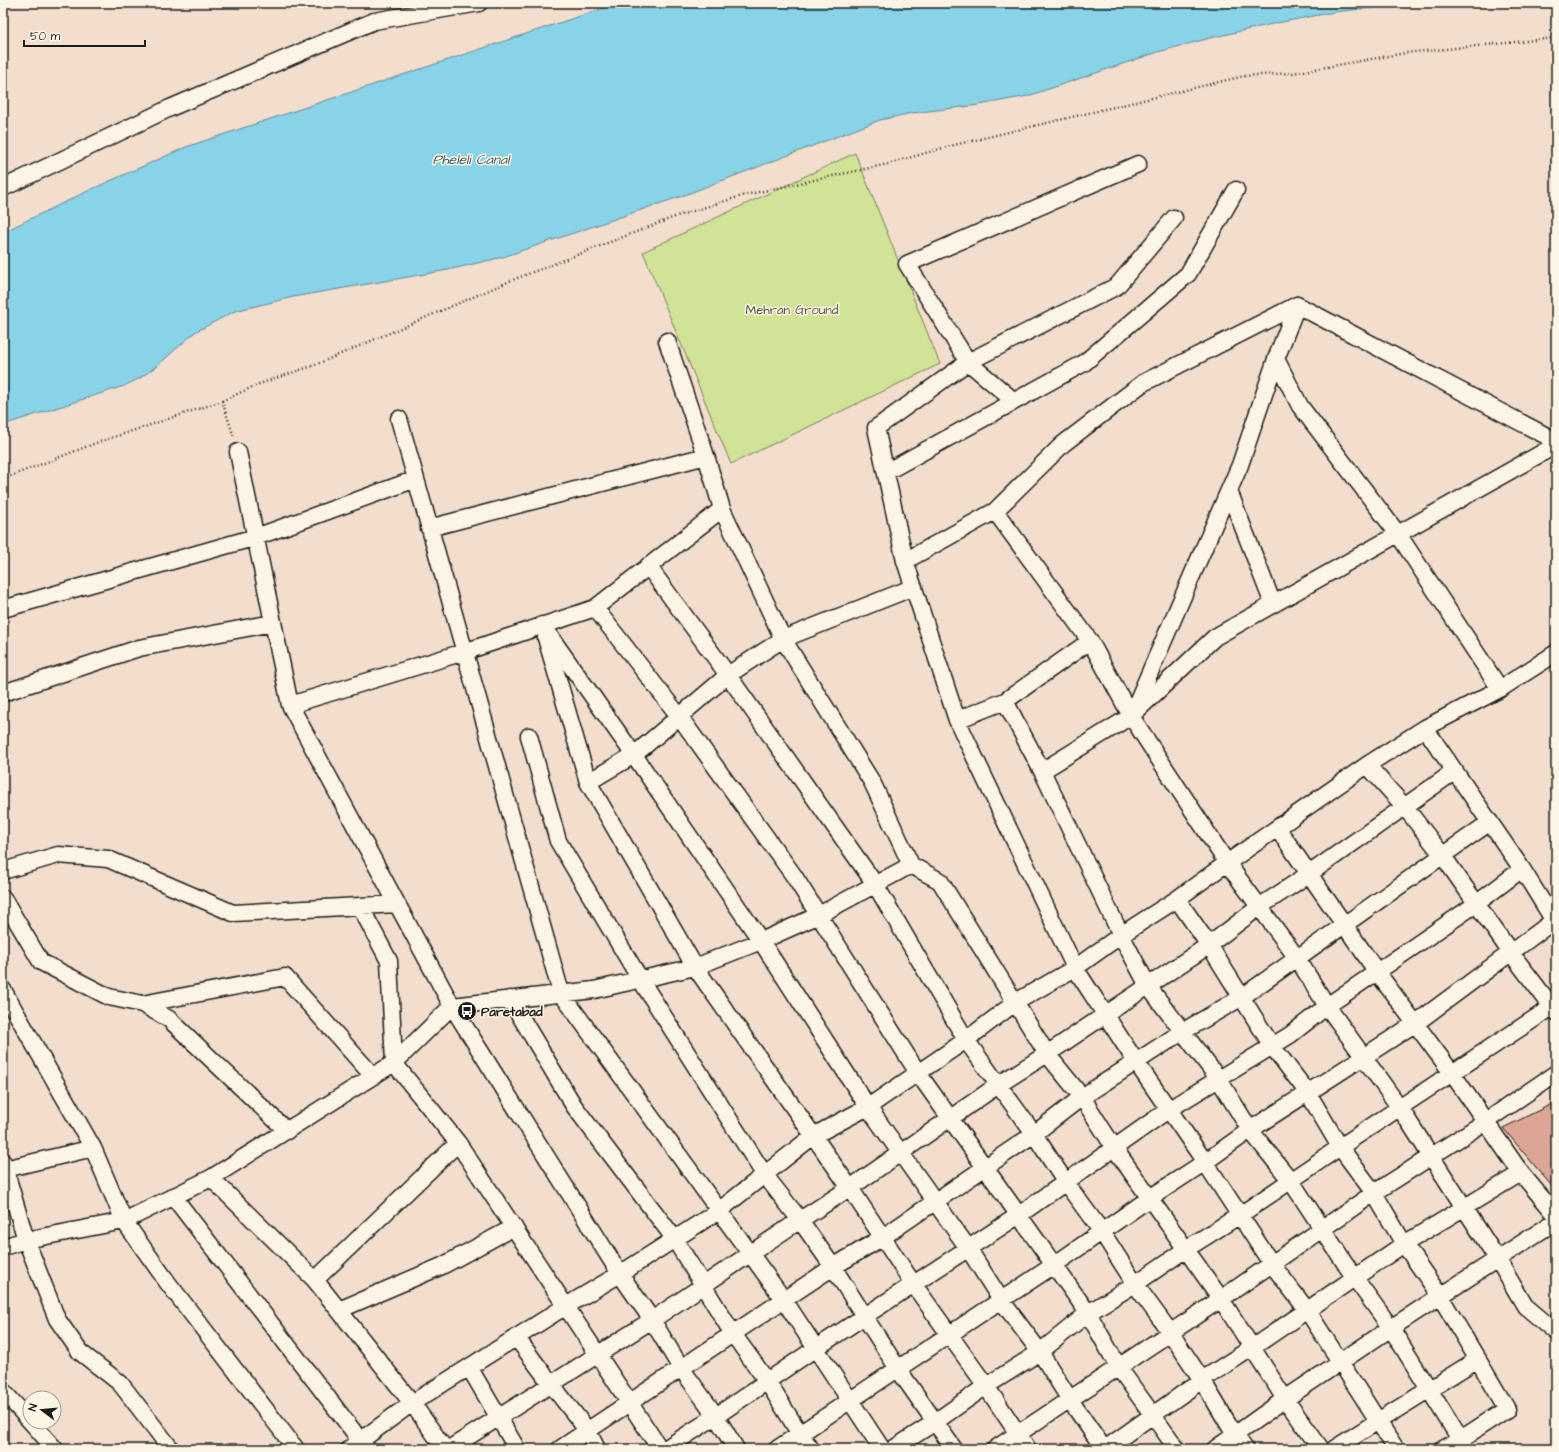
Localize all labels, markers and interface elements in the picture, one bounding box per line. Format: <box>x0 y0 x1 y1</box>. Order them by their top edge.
scale bar <box>24 22 145 48</box>
text: 50 m <box>30 28 61 45</box>
water label: Pheleli Canal <box>433 150 511 170</box>
park label: Mehran Ground <box>746 301 839 319</box>
bus stop icon: Paretabad <box>456 1000 478 1022</box>
place label: Paretabad <box>481 1003 543 1021</box>
north arrow <box>22 1390 62 1430</box>
text: N <box>25 1402 41 1413</box>

